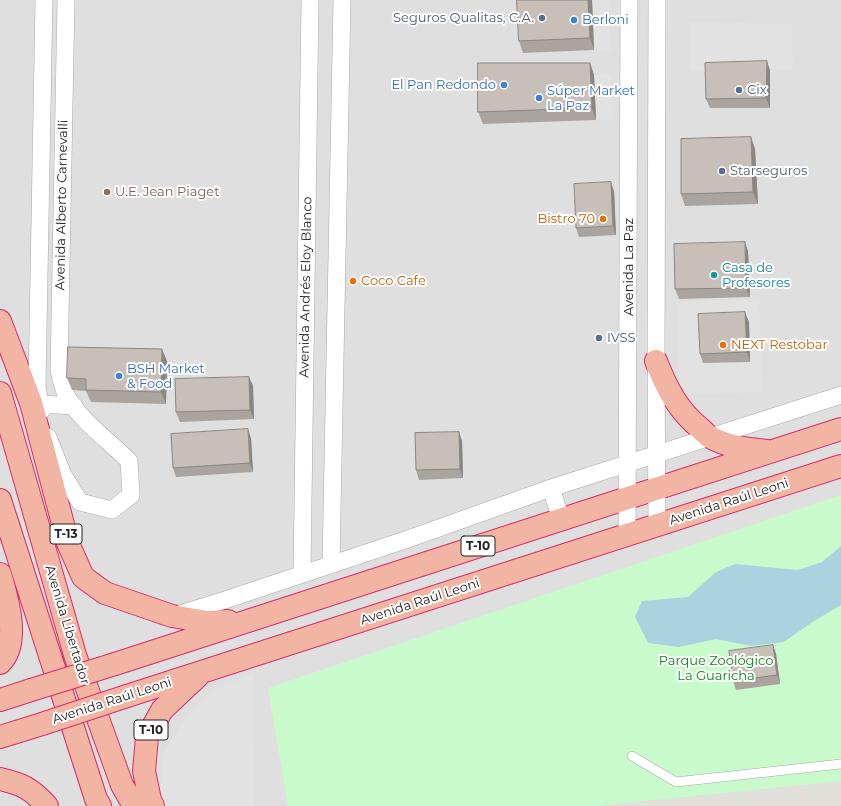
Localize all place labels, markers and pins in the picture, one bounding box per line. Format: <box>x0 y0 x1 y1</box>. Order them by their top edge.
place label: Seguros Qualitas, C.A. <box>393 10 534 26</box>
place label: Berloni <box>582 12 629 28</box>
marker: Seguros Qualitas, C.A. <box>537 13 547 23</box>
marker: Berloni <box>569 15 579 25</box>
place label: El Pan Redondo <box>391 77 496 93</box>
marker: El Pan Redondo <box>499 80 509 90</box>
place label: Cix <box>747 82 767 98</box>
place label: Súper Market La Paz <box>547 83 635 114</box>
marker: Cix <box>734 85 744 95</box>
marker: Súper Market La Paz <box>534 93 544 103</box>
place label: Starseguros <box>730 163 807 179</box>
marker: Starseguros <box>717 166 727 176</box>
place label: U.E. Jean Piaget <box>115 184 219 200</box>
marker: U.E. Jean Piaget <box>102 187 112 197</box>
place label: Bistro 70 <box>537 211 595 227</box>
marker: Bistro 70 <box>598 214 608 224</box>
place label: Casa de Profesores <box>722 260 790 291</box>
marker: Casa de Profesores <box>709 270 719 280</box>
place label: Coco Cafe <box>361 273 426 289</box>
marker: Coco Cafe <box>348 276 358 286</box>
place label: IVSS <box>607 330 636 346</box>
marker: IVSS <box>594 333 604 343</box>
place label: NEXT Restobar <box>731 337 828 353</box>
marker: NEXT Restobar <box>718 340 728 350</box>
place label: BSH Market & Food <box>127 361 205 392</box>
marker: BSH Market & Food <box>114 371 124 381</box>

